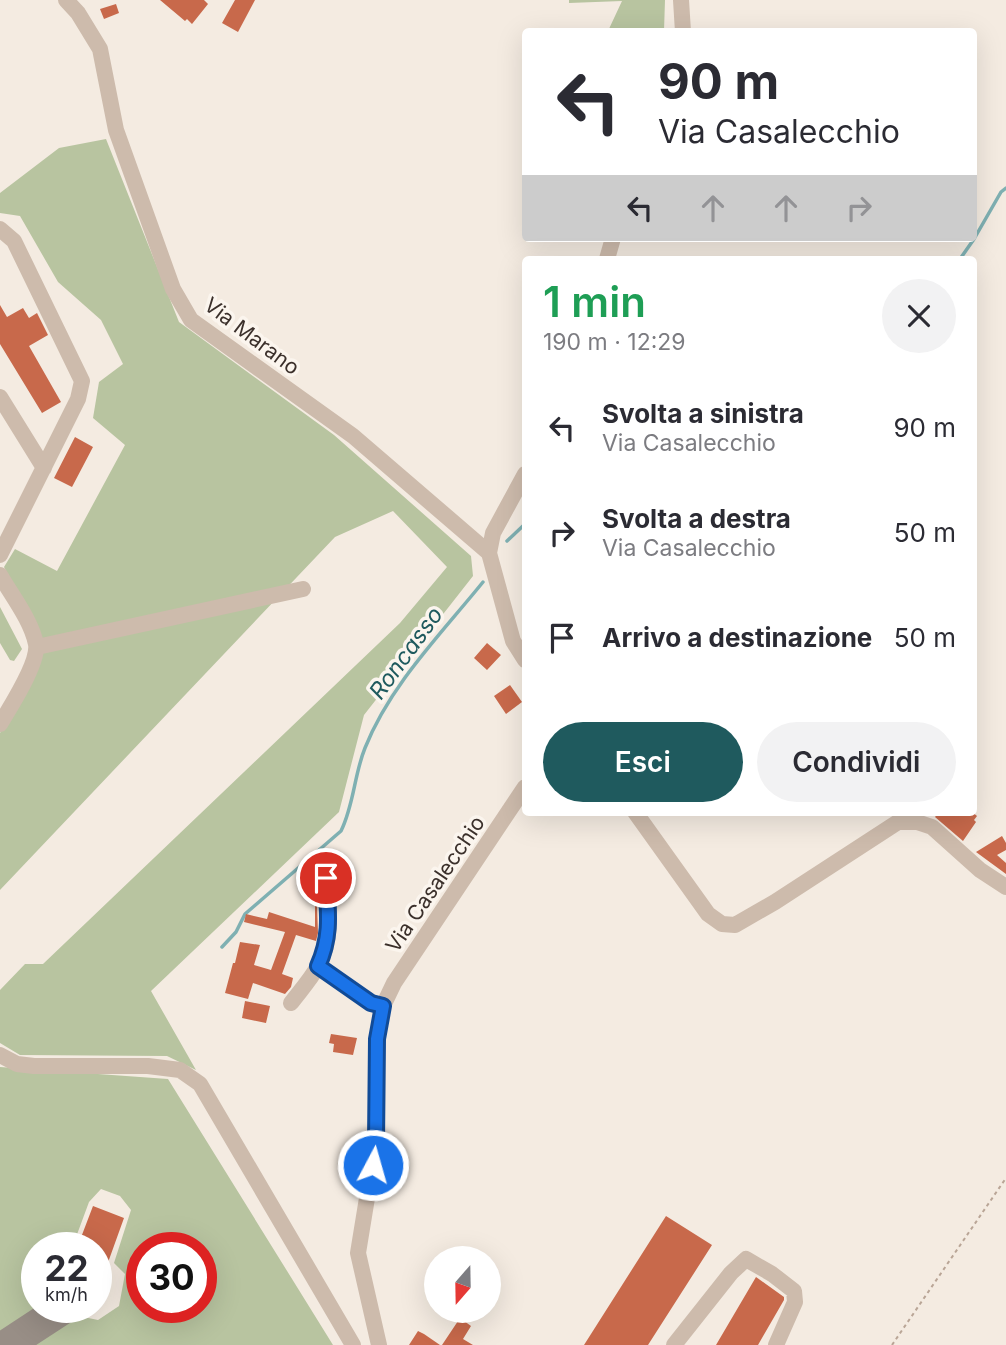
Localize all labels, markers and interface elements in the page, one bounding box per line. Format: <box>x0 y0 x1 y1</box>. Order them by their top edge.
text: 90 m <box>658 52 779 111</box>
icon: left <box>543 56 634 147</box>
text: Via Casalecchio <box>658 112 900 151</box>
icon: left <box>621 189 659 227</box>
icon: ahead <box>694 189 732 227</box>
icon: ahead <box>767 189 805 227</box>
icon: right <box>840 189 878 227</box>
text: 1 min <box>543 276 646 327</box>
button: close <box>882 279 956 353</box>
street label: Via Marano <box>199 292 305 380</box>
text: 190 m · 12:29 <box>543 328 686 356</box>
text: Svolta a sinistra <box>602 398 804 429</box>
icon: left <box>543 409 581 447</box>
text: 90 m <box>893 412 956 443</box>
text: Via Casalecchio <box>602 429 776 457</box>
text: Svolta a destra <box>602 503 791 534</box>
icon: right <box>543 514 581 552</box>
text: 50 m <box>894 517 956 548</box>
text: Via Casalecchio <box>602 534 776 562</box>
water label: Roncasso <box>363 601 449 705</box>
icon: arrive <box>543 619 581 657</box>
text: Arrivo a destinazione <box>602 622 872 653</box>
text: 50 m <box>894 622 956 653</box>
button: Esci <box>543 722 743 802</box>
button: Condividi <box>757 722 956 802</box>
street label: Via Casalecchio <box>380 811 490 957</box>
pin <box>296 848 356 908</box>
icon: arrive <box>307 859 345 897</box>
position arrow <box>336 1128 410 1202</box>
speed limit sign: 30 <box>126 1232 217 1323</box>
north arrow <box>424 1246 500 1323</box>
map controls <box>424 1246 501 1323</box>
text: 22 <box>44 1247 89 1289</box>
text: km/h <box>45 1284 88 1305</box>

